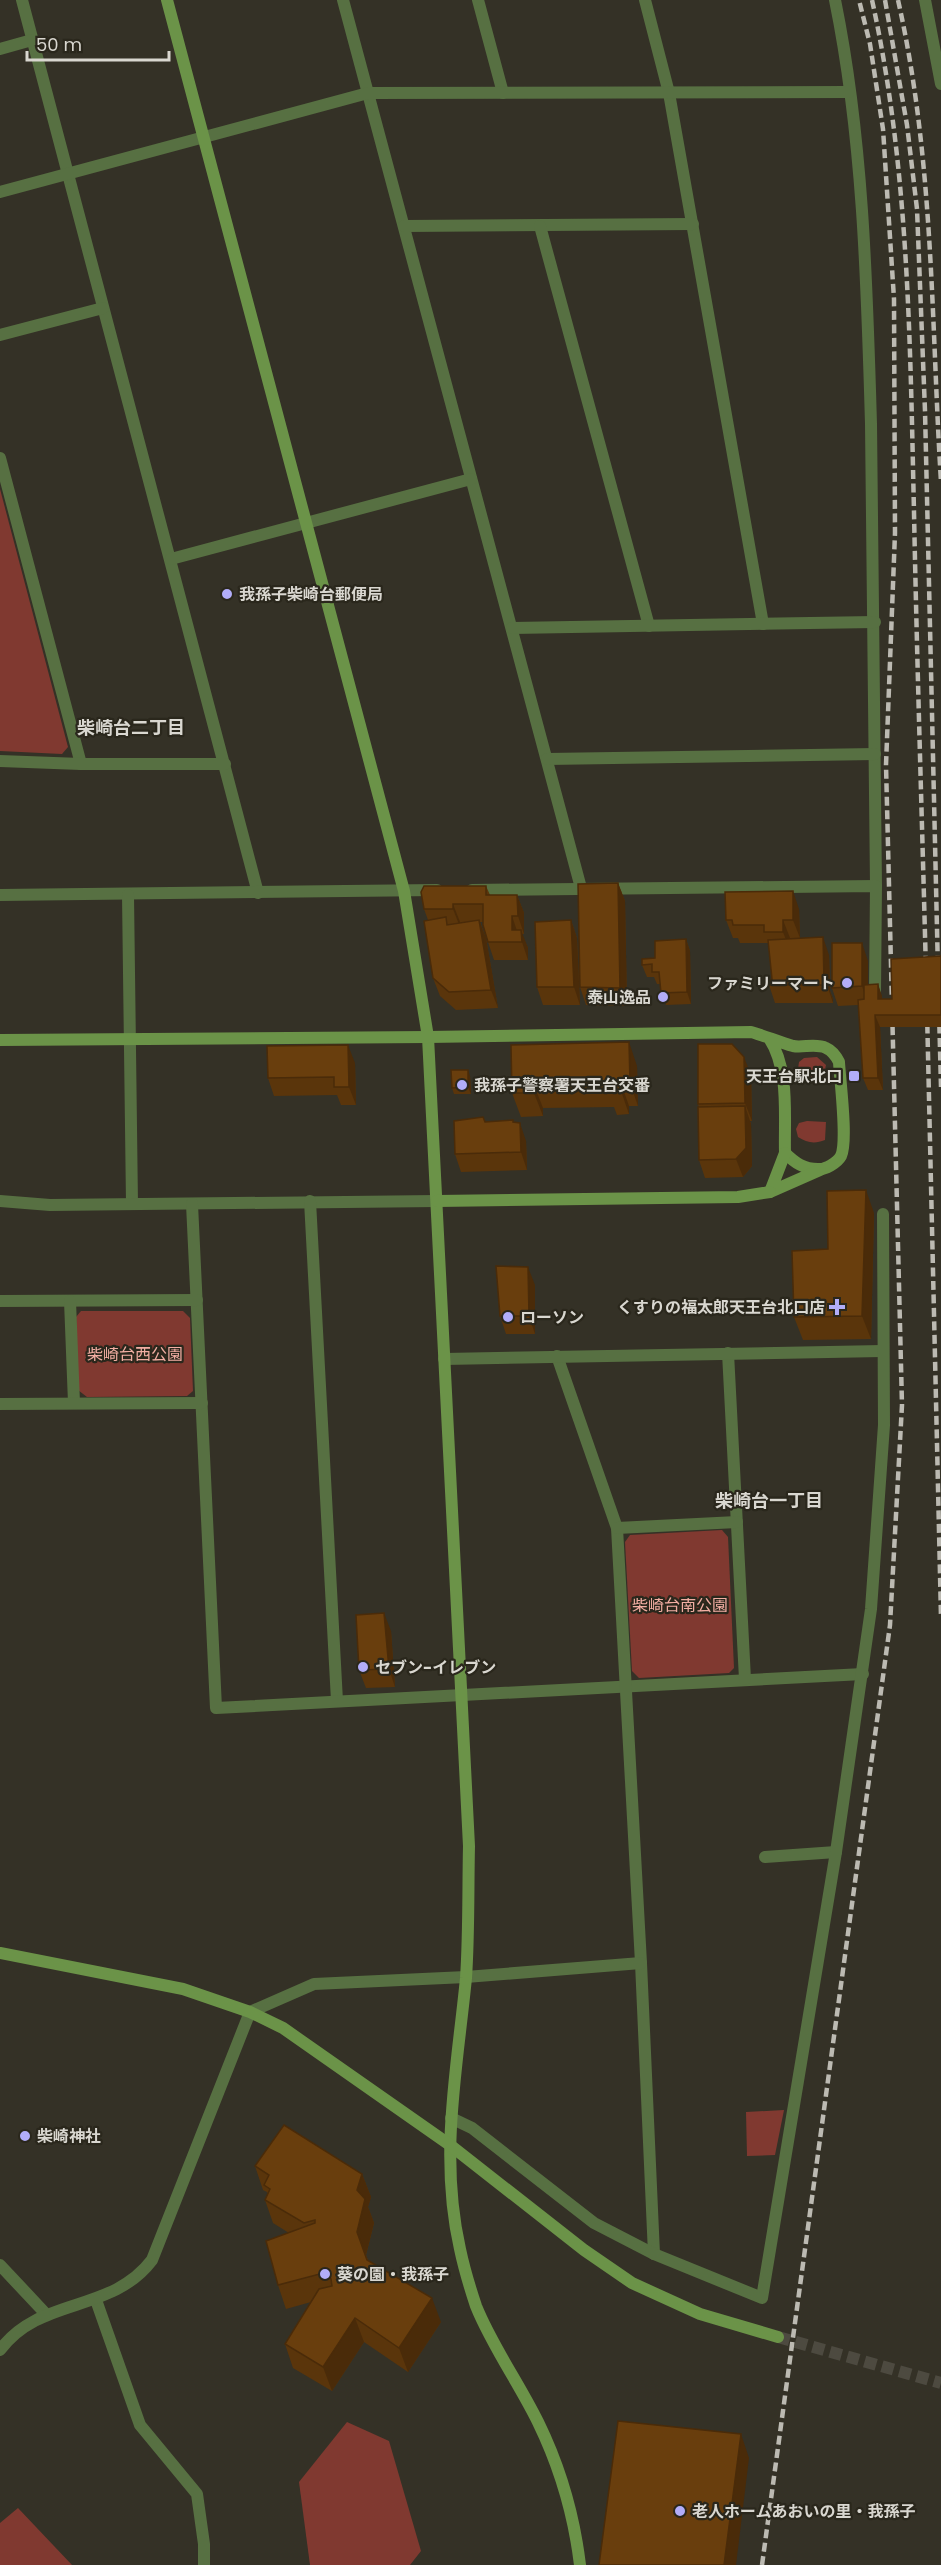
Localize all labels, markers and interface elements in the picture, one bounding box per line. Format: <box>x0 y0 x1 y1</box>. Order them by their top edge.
scale bar <box>27 24 170 62</box>
text: 50 m <box>36 32 82 57</box>
place label: 我孫子柴崎台郵便局 <box>239 583 383 606</box>
marker: 我孫子柴崎台郵便局 <box>220 587 234 601</box>
district label: 柴崎台二丁目 <box>77 715 185 740</box>
place label: ファミリーマート <box>707 972 835 995</box>
marker: ファミリーマート <box>840 976 854 990</box>
place label: 泰山逸品 <box>587 986 651 1009</box>
marker: 泰山逸品 <box>656 990 670 1004</box>
place label: 天王台駅北口 <box>746 1065 842 1088</box>
marker: 天王台駅北口 <box>847 1069 861 1083</box>
place label: 我孫子警察署天王台交番 <box>474 1074 650 1097</box>
marker: 我孫子警察署天王台交番 <box>455 1078 469 1092</box>
place label: くすりの福太郎天王台北口店 <box>617 1296 825 1319</box>
marker: くすりの福太郎天王台北口店 <box>830 1300 844 1314</box>
place label: ローソン <box>520 1306 584 1329</box>
marker: ローソン <box>501 1310 515 1324</box>
park label: 柴崎台西公園 <box>87 1343 183 1366</box>
district label: 柴崎台一丁目 <box>715 1488 823 1513</box>
park label: 柴崎台南公園 <box>632 1594 728 1617</box>
place label: セブン-イレブン <box>375 1656 496 1679</box>
marker: セブン-イレブン <box>356 1660 370 1674</box>
place label: 柴崎神社 <box>37 2125 101 2148</box>
marker: 柴崎神社 <box>18 2129 32 2143</box>
place label: 葵の園・我孫子 <box>337 2263 449 2286</box>
marker: 葵の園・我孫子 <box>318 2267 332 2281</box>
place label: 老人ホームあおいの里・我孫子 <box>692 2500 916 2523</box>
marker: 老人ホームあおいの里・我孫子 <box>673 2504 687 2518</box>

